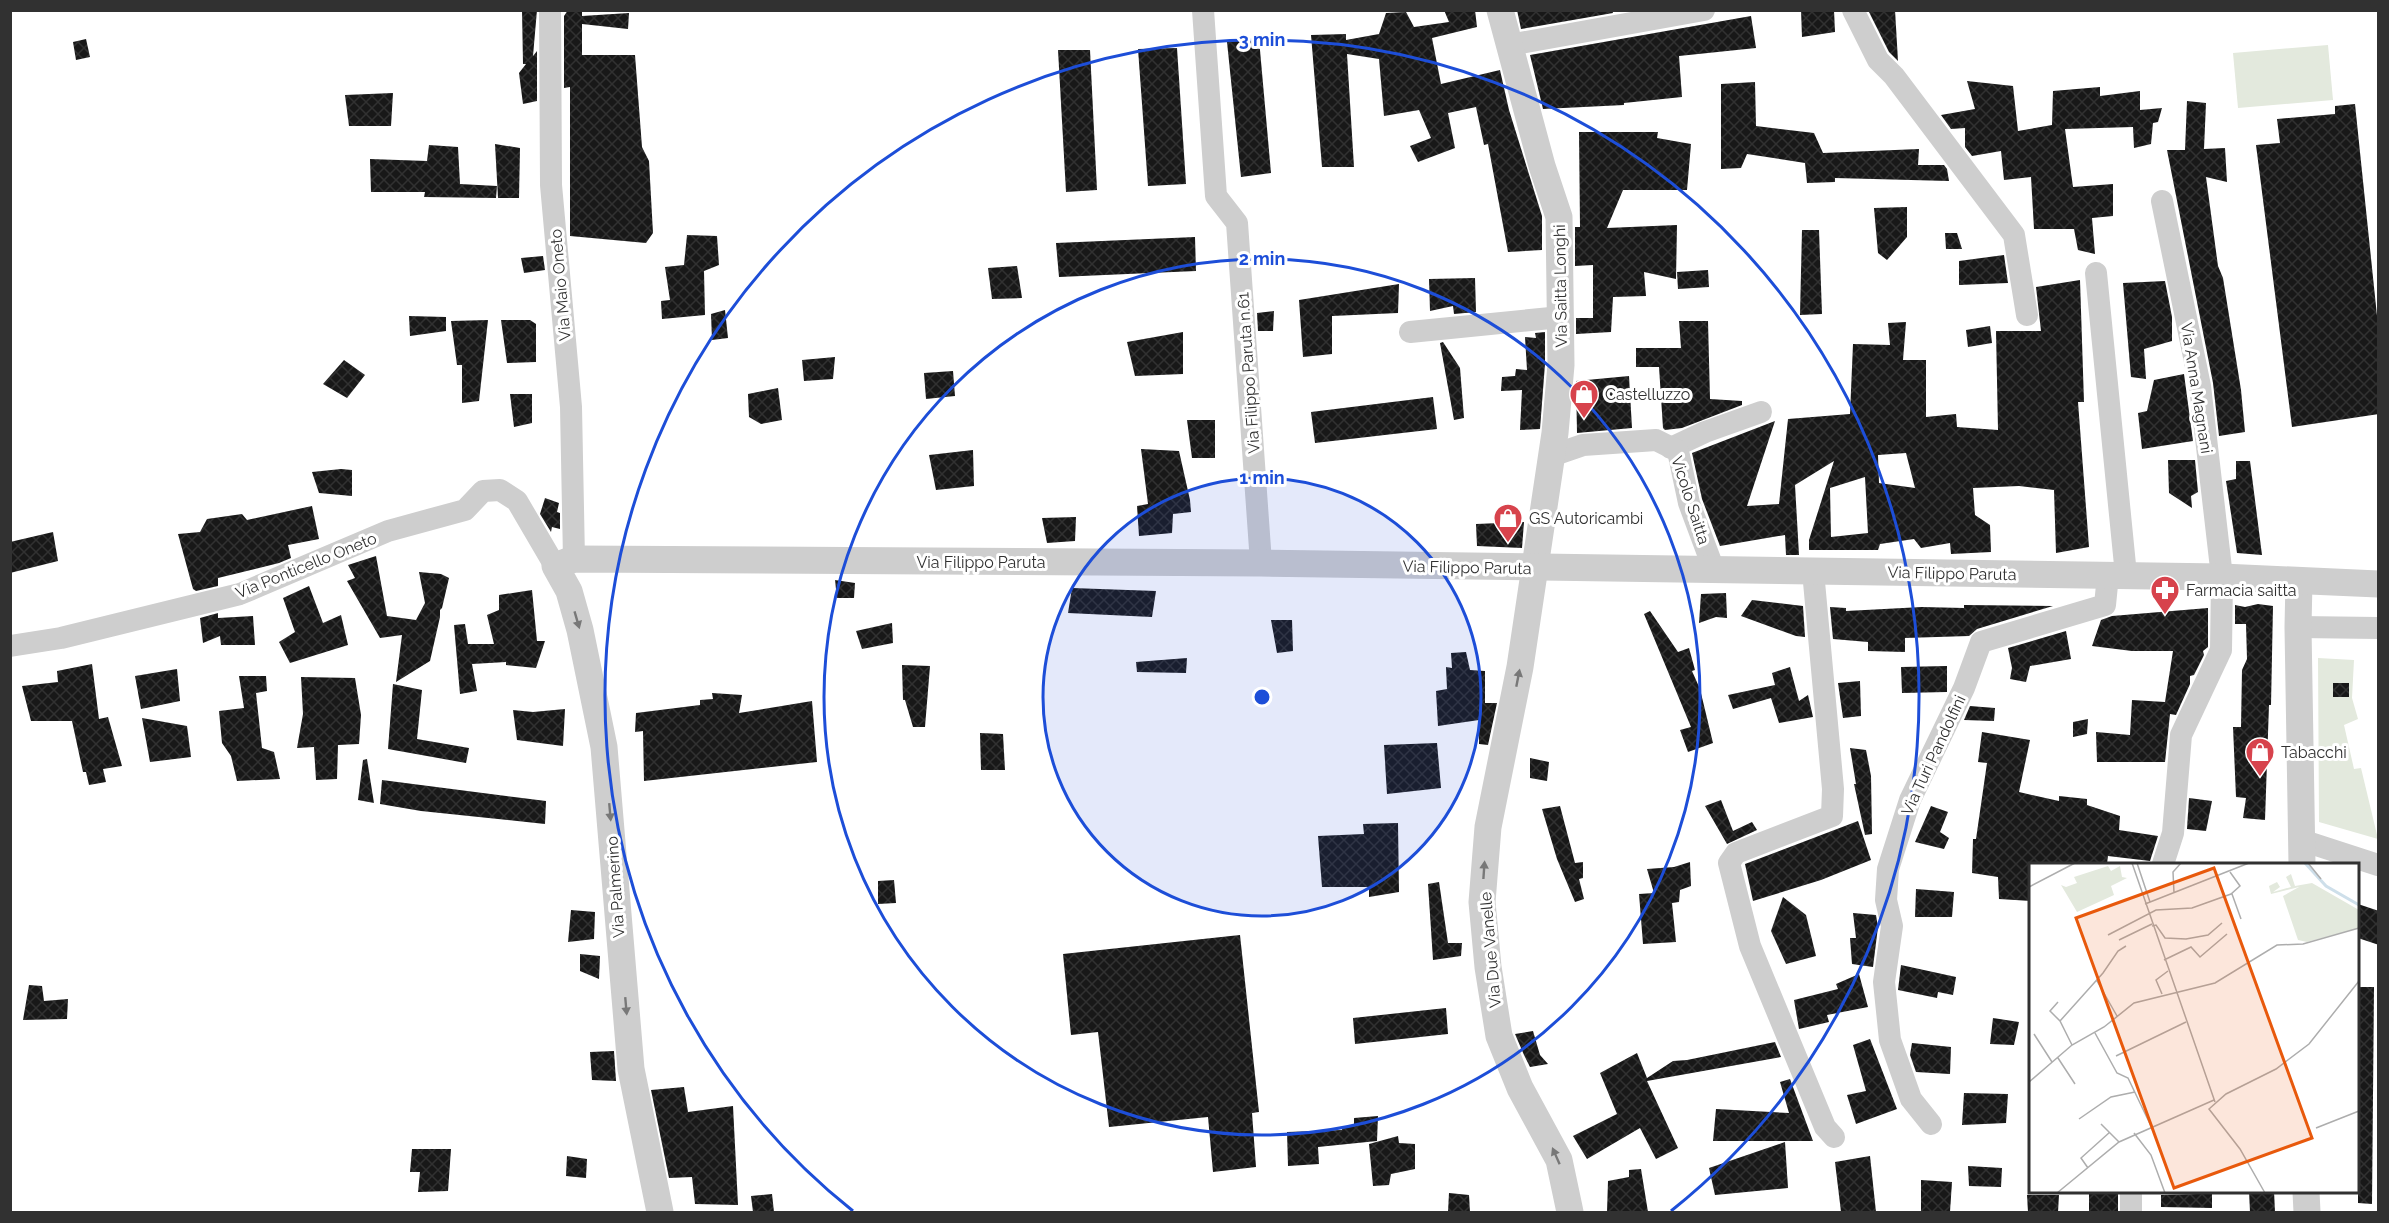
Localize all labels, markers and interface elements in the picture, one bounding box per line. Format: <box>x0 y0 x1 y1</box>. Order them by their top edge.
text: 3 min <box>1239 29 1285 50</box>
street label: Via Saitta Longhi <box>1550 224 1571 348</box>
street label: Via Maio Oneto <box>546 228 575 342</box>
text: 2 min <box>1239 248 1285 269</box>
street label: Via Filippo Paruta n.61 <box>1233 291 1264 454</box>
street label: Via Anna Magnani <box>2177 321 2216 455</box>
shop icon: Castelluzzo <box>1568 378 1600 420</box>
place label: Castelluzzo <box>1605 385 1690 404</box>
street label: Vicolo Saitta <box>1667 454 1714 547</box>
text: 1 min <box>1239 467 1285 488</box>
shop icon: GS Autoricambi <box>1492 502 1524 544</box>
place label: GS Autoricambi <box>1529 509 1643 528</box>
street label: Via Ponticello Oneto <box>233 529 379 602</box>
street label: Via Filippo Paruta <box>916 553 1046 572</box>
street label: Via Filippo Paruta <box>1402 557 1532 578</box>
street label: Via Filippo Paruta <box>1887 563 2017 584</box>
pharmacy icon: Farmacia saitta <box>2149 574 2181 616</box>
place label: Farmacia saitta <box>2186 581 2297 600</box>
one-way arrow <box>573 611 582 629</box>
one-way arrow <box>1514 669 1523 688</box>
centre of rings <box>1252 687 1272 707</box>
street label: Via Turi Pandolfini <box>1897 692 1970 818</box>
shop icon: Tabacchi <box>2244 736 2276 778</box>
place label: Tabacchi <box>2281 743 2347 762</box>
one-way arrow <box>605 802 615 821</box>
street label: Via Palmerino <box>602 835 629 939</box>
one-way arrow <box>1480 861 1489 880</box>
inset map <box>2029 863 2359 1193</box>
street label: Via Due Vanelle <box>1476 891 1505 1009</box>
one-way arrow <box>621 996 631 1015</box>
one-way arrow <box>1551 1146 1561 1164</box>

